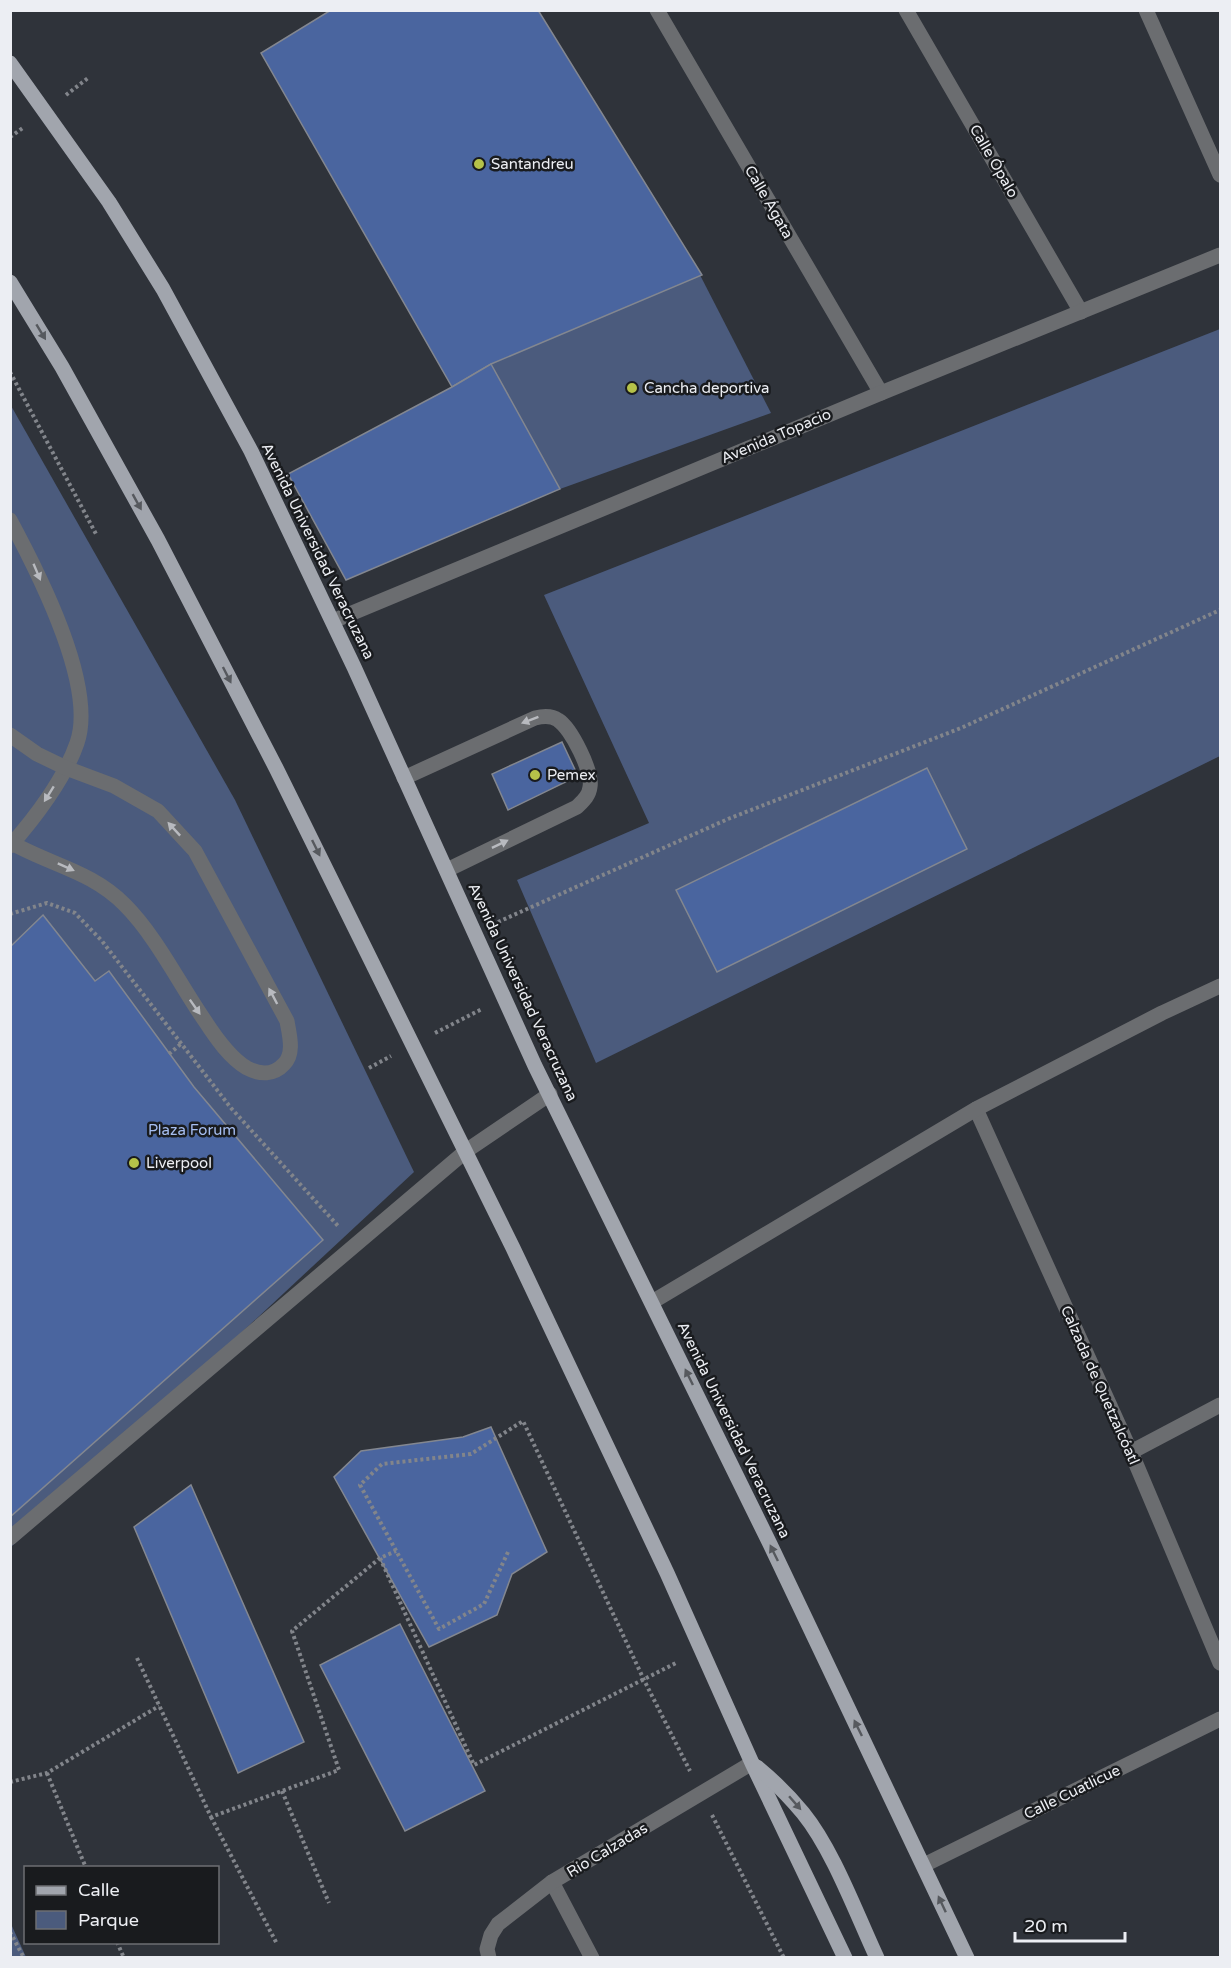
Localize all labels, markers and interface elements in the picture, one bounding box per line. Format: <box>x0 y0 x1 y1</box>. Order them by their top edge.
street label: Calle Ópalo <box>966 121 1022 201</box>
place label: Santandreu <box>491 155 574 173</box>
marker: Santandreu <box>472 157 486 171</box>
street label: Calle Ágata <box>741 162 797 242</box>
one-way arrow <box>35 324 46 340</box>
place label: Cancha deportiva <box>644 379 770 397</box>
marker: Cancha deportiva <box>625 381 639 395</box>
street label: Avenida Topacio <box>718 405 834 467</box>
street label: Avenida Universidad Veracruzana <box>258 440 378 662</box>
one-way arrow <box>132 494 142 511</box>
one-way arrow <box>32 564 42 582</box>
one-way arrow <box>223 666 232 683</box>
one-way arrow <box>521 716 539 726</box>
place label: Pemex <box>547 766 596 784</box>
marker: Pemex <box>528 768 542 782</box>
one-way arrow <box>44 786 55 802</box>
one-way arrow <box>168 822 182 836</box>
one-way arrow <box>491 839 508 849</box>
one-way arrow <box>311 840 320 857</box>
one-way arrow <box>58 862 76 872</box>
street label: Avenida Universidad Veracruzana <box>464 880 582 1104</box>
one-way arrow <box>268 987 278 1004</box>
one-way arrow <box>189 999 201 1015</box>
park label: Plaza Forum <box>148 1121 236 1139</box>
place label: Liverpool <box>146 1154 212 1172</box>
marker: Liverpool <box>127 1156 141 1170</box>
street label: Calzada de Quetzalcóatl <box>1057 1303 1143 1467</box>
street label: Avenida Universidad Veracruzana <box>674 1319 794 1541</box>
one-way arrow <box>684 1369 693 1386</box>
one-way arrow <box>769 1544 778 1561</box>
one-way arrow <box>854 1720 863 1737</box>
street label: Calle Cuatlicue <box>1021 1761 1123 1823</box>
one-way arrow <box>788 1796 802 1811</box>
street label: Río Calzadas <box>563 1819 651 1881</box>
legend <box>24 1866 219 1944</box>
text: Calle <box>78 1879 120 1901</box>
one-way arrow <box>938 1896 947 1913</box>
scale bar <box>1015 1905 1124 1943</box>
text: Parque <box>78 1909 139 1931</box>
text: 20 m <box>1024 1915 1068 1937</box>

